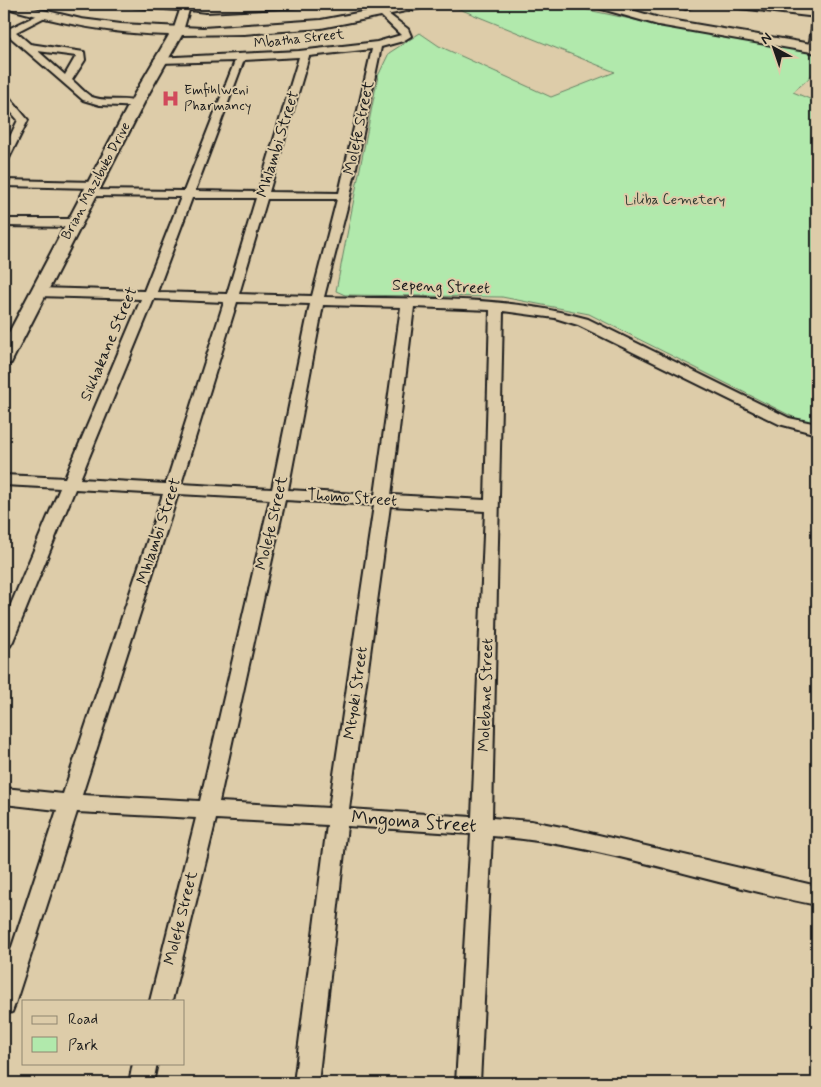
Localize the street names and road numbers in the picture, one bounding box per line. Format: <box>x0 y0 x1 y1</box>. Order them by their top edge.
street label: Mbatha Street <box>253 25 346 53</box>
street label: Molefe Street <box>339 78 379 177</box>
street label: Mhlambi Street <box>252 88 304 200</box>
street label: Brian Mazibuko Drive <box>57 119 135 243</box>
street label: Sepeng Street <box>392 275 490 299</box>
street label: Sikhakane Street <box>76 283 143 404</box>
street label: Molefe Street <box>251 473 293 572</box>
street label: Mhlambi Street <box>132 475 186 587</box>
street label: Thomo Street <box>306 484 398 512</box>
street label: Molebane Street <box>474 638 498 752</box>
street label: Mtyoki Street <box>339 645 373 741</box>
street label: Mngoma Street <box>350 805 477 841</box>
street label: Molefe Street <box>159 868 203 967</box>

